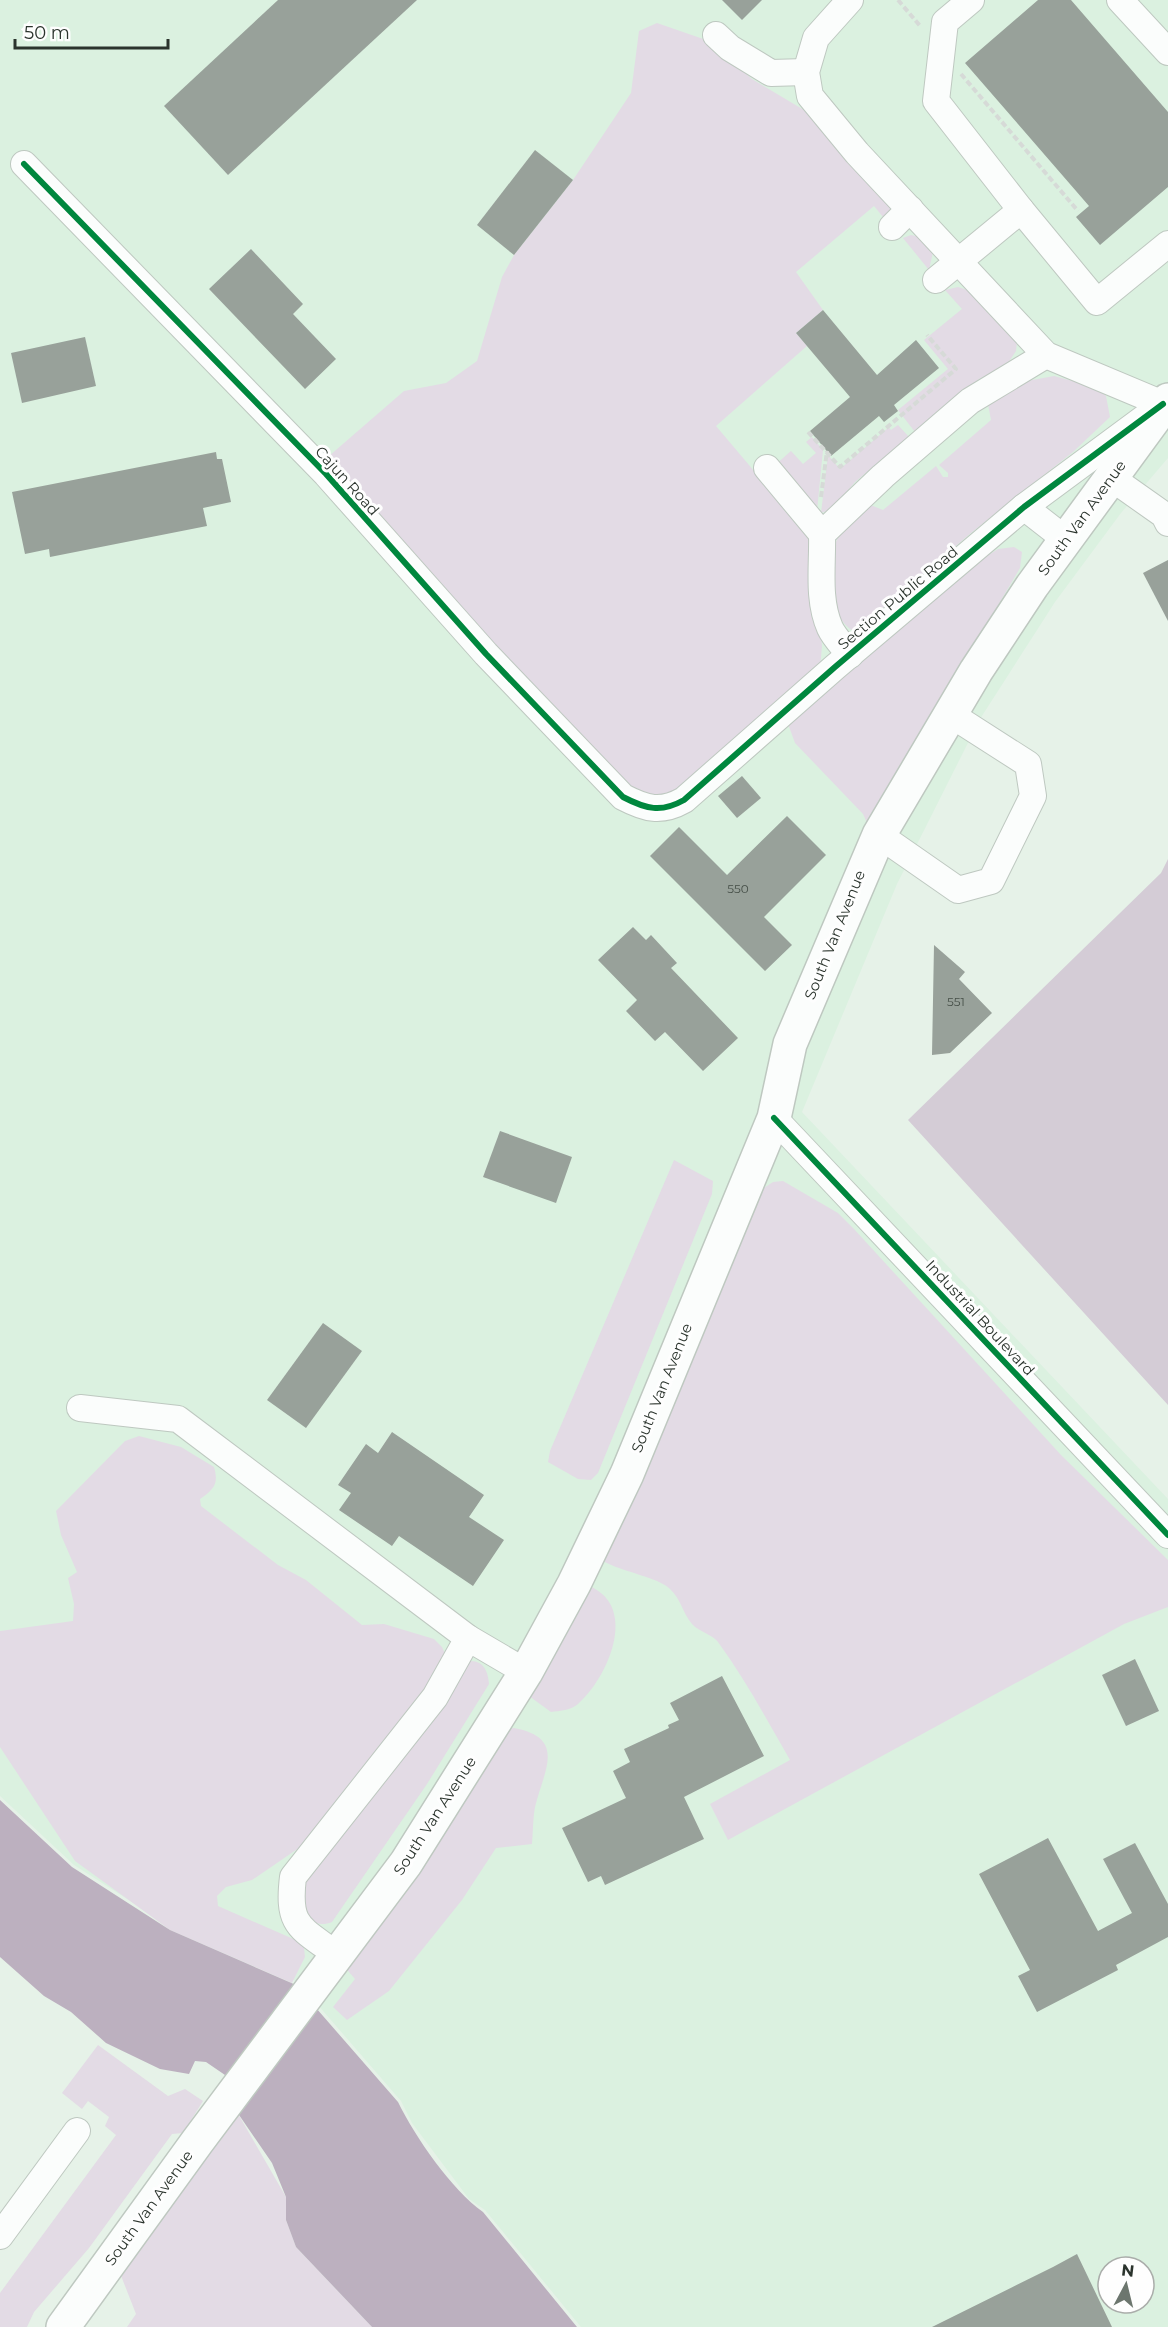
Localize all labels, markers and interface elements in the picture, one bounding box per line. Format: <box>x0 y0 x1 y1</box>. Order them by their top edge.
scale bar <box>15 12 168 50</box>
text: 50 m <box>24 22 70 44</box>
street label: Cajun Road <box>311 442 383 519</box>
street label: South Van Avenue <box>1033 456 1130 579</box>
street label: Section Public Road <box>834 542 962 653</box>
street label: South Van Avenue <box>800 867 869 1002</box>
house number: 550 <box>727 881 749 896</box>
house number: 551 <box>947 994 965 1009</box>
street label: Industrial Boulevard <box>922 1256 1039 1380</box>
street label: South Van Avenue <box>627 1320 696 1455</box>
street label: South Van Avenue <box>389 1753 480 1879</box>
street label: South Van Avenue <box>100 2146 197 2269</box>
north arrow <box>1096 2255 1156 2315</box>
text: N <box>1120 2260 1135 2281</box>

